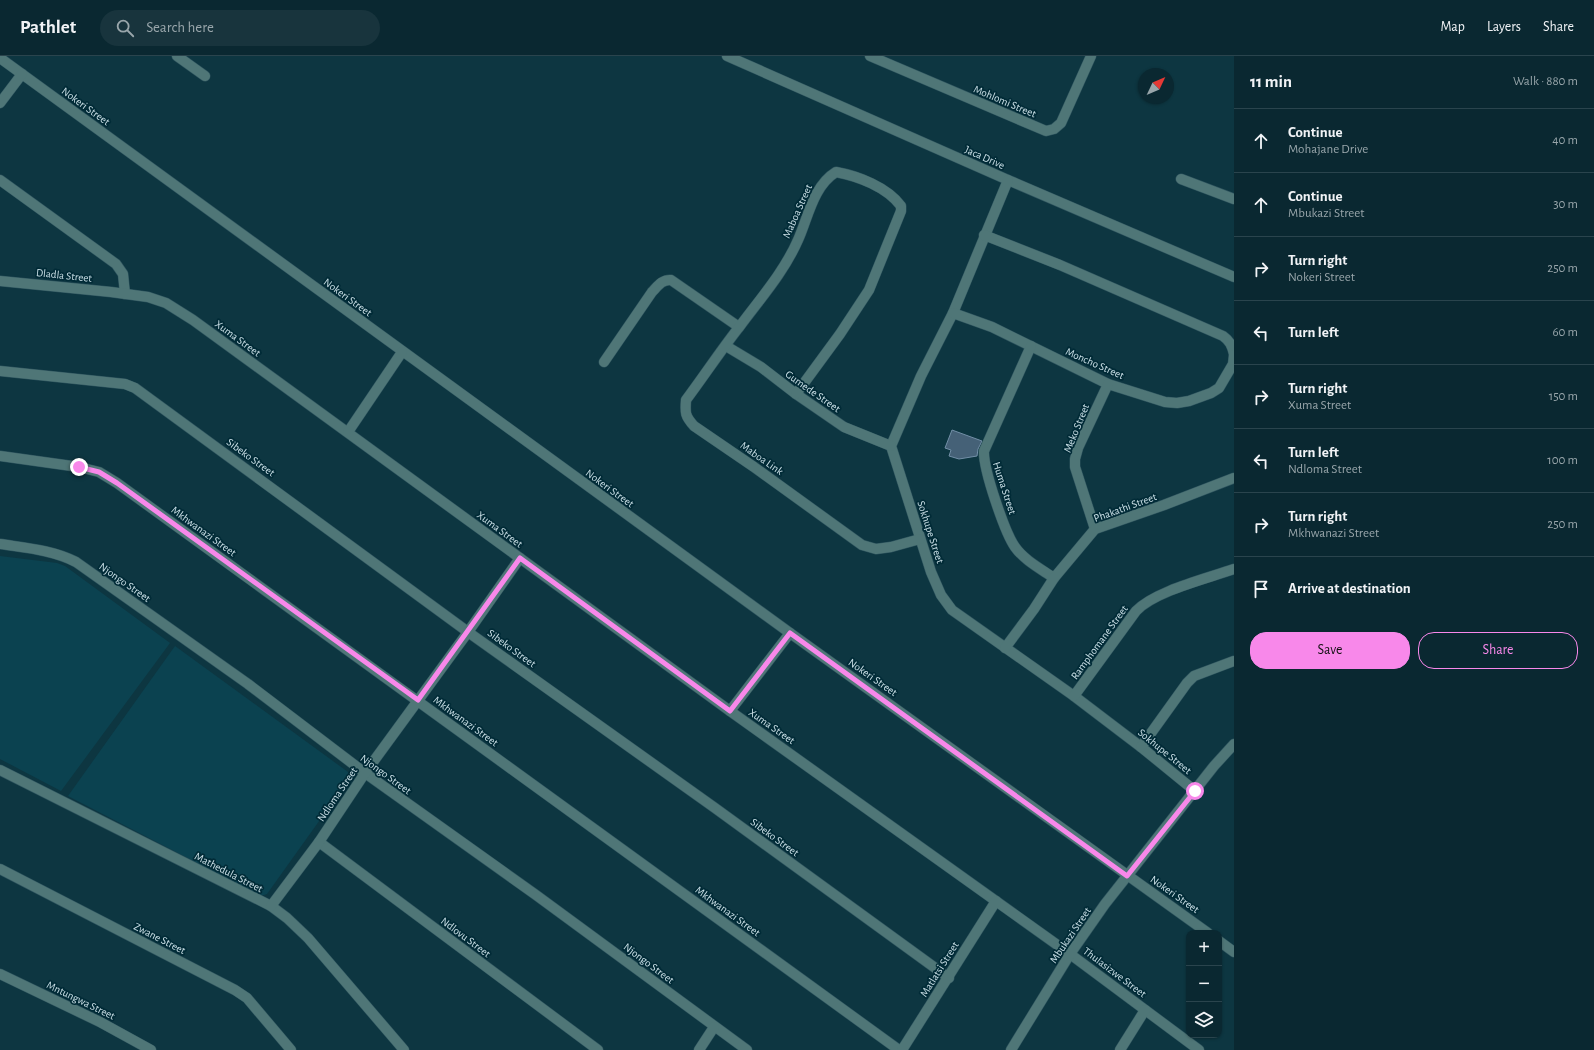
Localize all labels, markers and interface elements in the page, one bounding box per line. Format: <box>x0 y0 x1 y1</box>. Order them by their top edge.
search box <box>100 10 380 46</box>
icon: search <box>114 17 136 39</box>
text: Pathlet <box>20 18 76 37</box>
text: Search here <box>146 20 214 35</box>
text: Map <box>1440 20 1465 34</box>
text: Layers <box>1487 20 1521 34</box>
text: Share <box>1543 20 1574 34</box>
north arrow <box>1138 68 1174 104</box>
text: 11 min <box>1250 73 1292 90</box>
text: Walk · 880 m <box>1513 75 1578 88</box>
street label: Mohlomi Street <box>972 83 1038 120</box>
street label: Nokeri Street <box>60 85 112 128</box>
text: Continue <box>1288 125 1343 140</box>
icon: ahead <box>1250 130 1272 152</box>
text: 40 m <box>1552 134 1578 147</box>
text: Mohajane Drive <box>1288 143 1368 156</box>
street label: Jaca Drive <box>963 144 1006 171</box>
street label: Maboa Street <box>781 182 814 240</box>
text: Continue <box>1288 189 1343 204</box>
icon: ahead <box>1250 194 1272 216</box>
text: 30 m <box>1553 198 1578 211</box>
text: Mbukazi Street <box>1288 207 1365 220</box>
text: Turn right <box>1288 253 1347 268</box>
icon: right <box>1250 258 1272 280</box>
text: 250 m <box>1547 262 1578 275</box>
street label: Dladla Street <box>35 267 93 284</box>
text: Nokeri Street <box>1288 271 1355 284</box>
street label: Nokeri Street <box>322 276 374 319</box>
street label: Xuma Street <box>213 318 263 359</box>
icon: left <box>1250 322 1272 344</box>
text: Turn left <box>1288 325 1339 340</box>
text: 60 m <box>1552 326 1578 339</box>
street label: Moncho Street <box>1064 346 1126 381</box>
street label: Gumede Street <box>783 368 843 415</box>
text: Turn right <box>1288 381 1347 396</box>
icon: right <box>1250 386 1272 408</box>
text: 150 m <box>1549 390 1578 403</box>
text: Xuma Street <box>1288 399 1351 412</box>
street label: Meko Street <box>1062 402 1091 454</box>
street label: Sibeko Street <box>225 436 277 479</box>
street label: Maboa Link <box>738 440 785 477</box>
text: Turn left <box>1288 445 1339 460</box>
icon: left <box>1250 450 1272 472</box>
text: 100 m <box>1547 454 1578 467</box>
route end <box>70 458 88 476</box>
street label: Huma Street <box>991 461 1018 516</box>
text: Ndloma Street <box>1288 463 1362 476</box>
street label: Nokeri Street <box>584 467 636 510</box>
street label: Phakathi Street <box>1092 491 1159 524</box>
street label: Sokhupe Street <box>915 499 946 565</box>
street label: Mkhwanazi Street <box>169 504 239 559</box>
street label: Xuma Street <box>475 509 525 550</box>
text: Turn right <box>1288 509 1347 524</box>
icon: right <box>1250 514 1272 536</box>
text: 250 m <box>1547 518 1578 531</box>
text: Mkhwanazi Street <box>1288 527 1379 540</box>
street label: Njongo Street <box>97 561 153 604</box>
icon: arrive <box>1250 578 1272 600</box>
text: Arrive at destination <box>1288 581 1411 596</box>
street label: Ramphomane Street <box>1069 603 1130 681</box>
street label: Sibeko Street <box>486 627 538 670</box>
button: Save <box>1250 632 1410 669</box>
button: Share <box>1418 632 1578 669</box>
street label: Nokeri Street <box>846 657 899 698</box>
street label: Mkhwanazi Street <box>431 694 501 749</box>
street label: Xuma Street <box>747 707 797 747</box>
street label: Sokhupe Street <box>1136 727 1194 776</box>
street label: Njongo Street <box>358 752 414 797</box>
street label: Ndloma Street <box>315 765 360 823</box>
route start <box>1186 782 1204 800</box>
street label: Sibeko Street <box>749 816 801 859</box>
street label: Mathedula Street <box>193 851 265 895</box>
street label: Nokeri Street <box>1148 874 1201 915</box>
street label: Mkhwanazi Street <box>693 884 763 939</box>
street label: Mbukazi Street <box>1048 905 1093 965</box>
street label: Ndlovu Street <box>439 915 493 960</box>
street label: Zwane Street <box>132 921 188 956</box>
map controls <box>1186 930 1222 1038</box>
button: + <box>1186 930 1222 966</box>
street label: Matlatsi Street <box>918 939 961 999</box>
street label: Njongo Street <box>621 941 676 986</box>
street label: Thulasizwe Street <box>1081 945 1149 1000</box>
button: − <box>1186 966 1222 1002</box>
street label: Mntungwa Street <box>45 979 117 1022</box>
button: layers <box>1186 1002 1222 1038</box>

